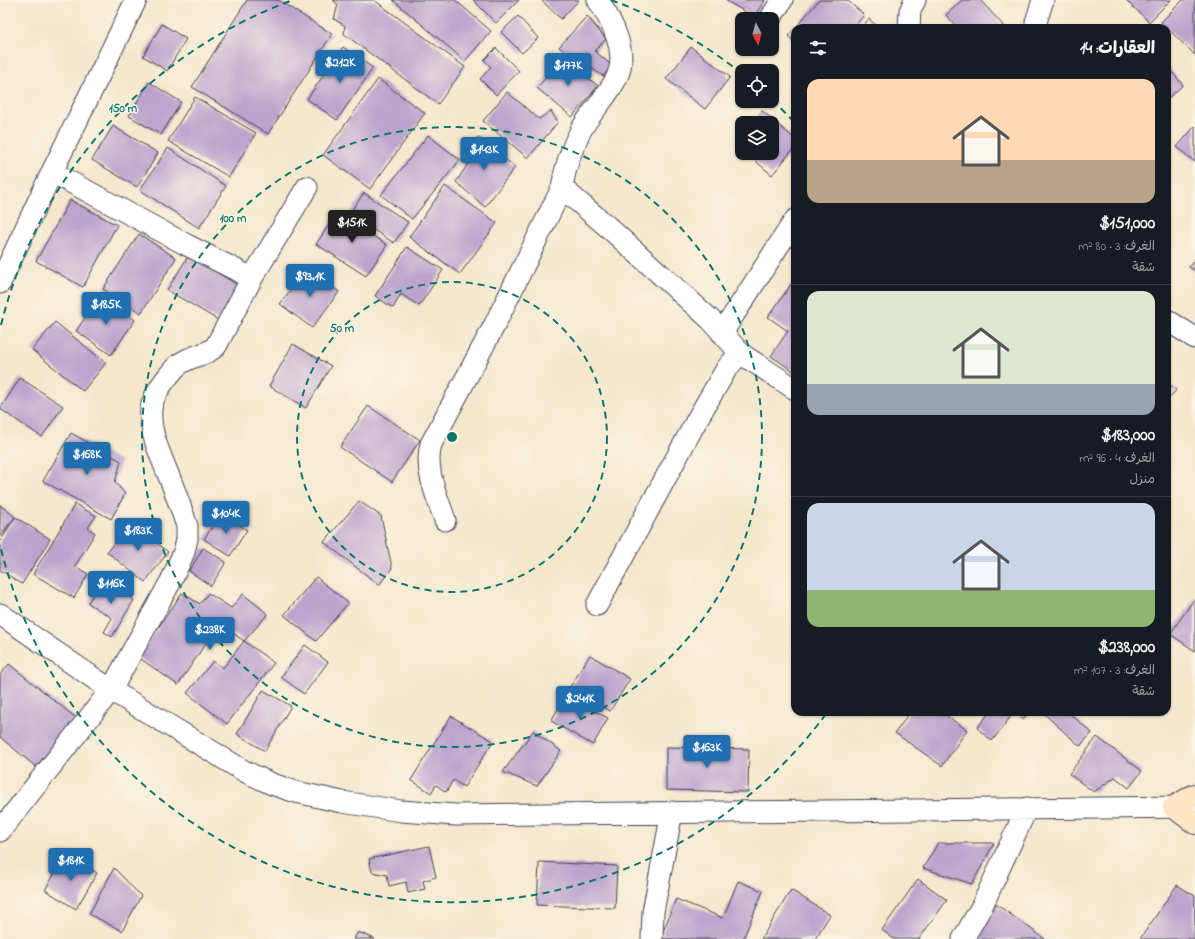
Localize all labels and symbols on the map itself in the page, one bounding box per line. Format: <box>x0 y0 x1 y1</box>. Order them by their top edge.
north arrow <box>735 12 779 56</box>
pin: $212K <box>312 50 368 84</box>
pin: $177K <box>540 53 596 87</box>
text: 150 m <box>109 100 138 118</box>
pin: $143K <box>456 137 512 171</box>
text: 100 m <box>220 210 247 228</box>
pin: $151K <box>324 210 380 244</box>
pin: $93.1K <box>277 264 343 298</box>
pin: $185K <box>78 292 134 326</box>
text: 50 m <box>330 320 355 338</box>
centre of rings <box>445 430 459 444</box>
pin: $168K <box>59 442 115 476</box>
pin: $104K <box>198 501 254 535</box>
pin: $183K <box>110 518 166 552</box>
pin: $116K <box>83 571 139 605</box>
pin: $238K <box>182 617 238 651</box>
pin: $241K <box>552 686 608 720</box>
pin: $163K <box>679 735 735 769</box>
pin: $181K <box>43 848 99 882</box>

